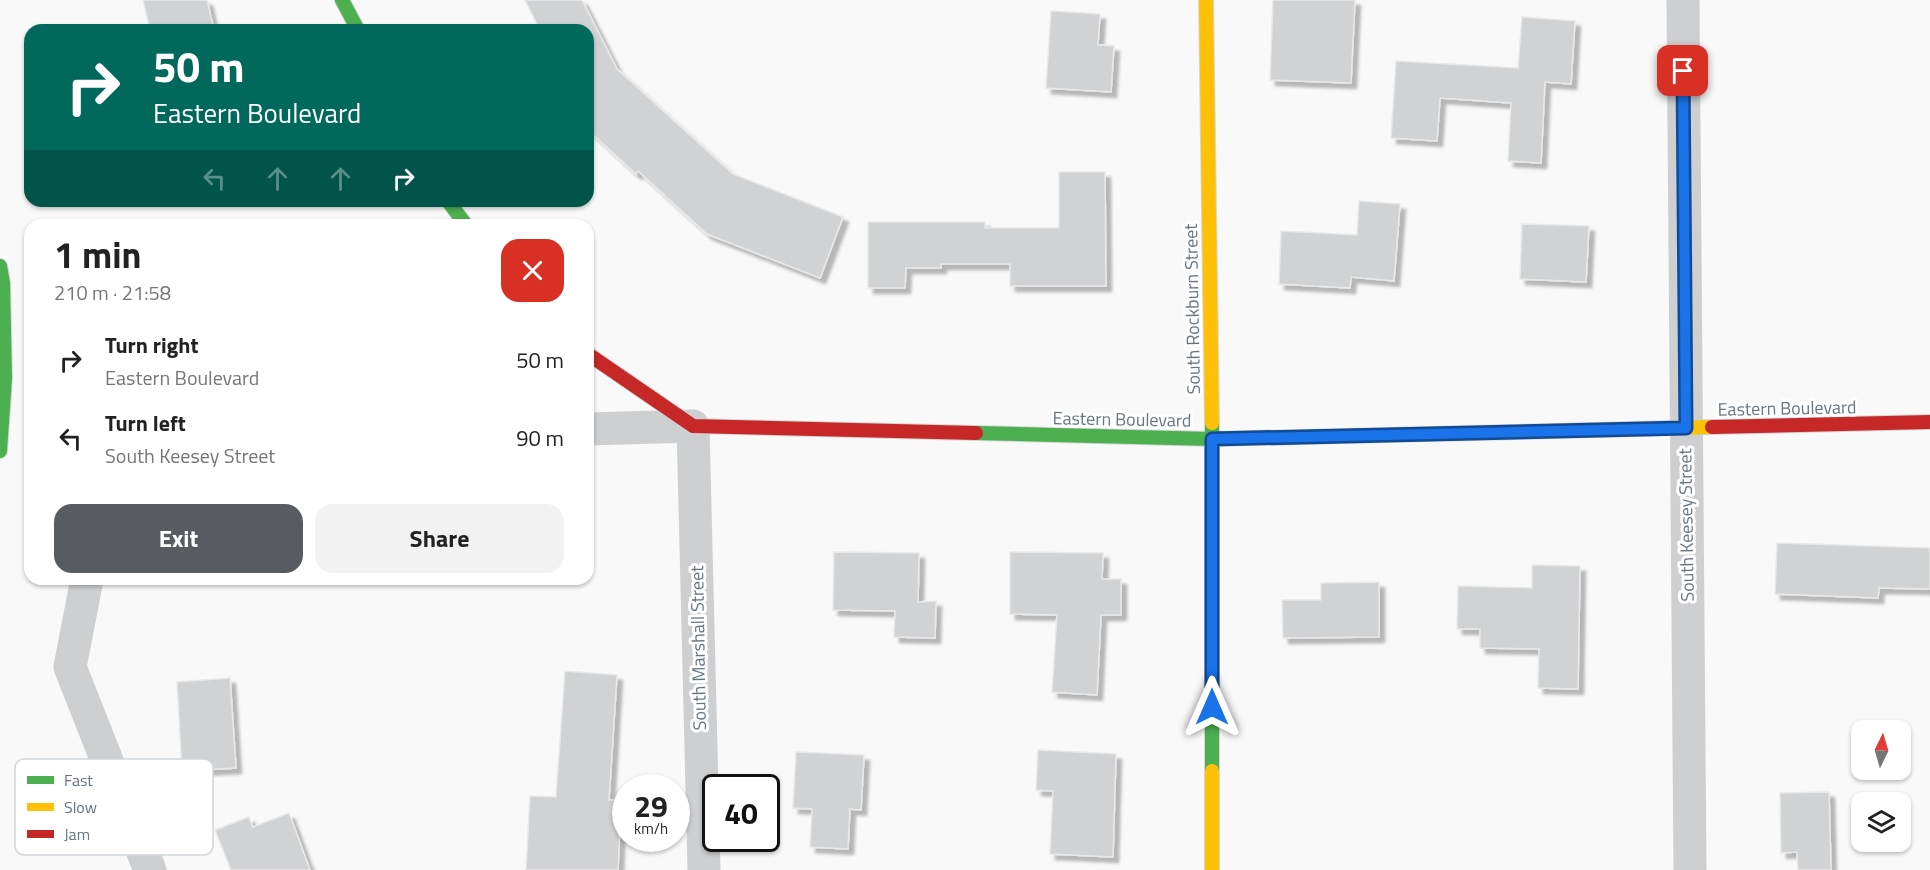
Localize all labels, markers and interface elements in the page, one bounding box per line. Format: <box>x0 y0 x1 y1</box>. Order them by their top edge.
text: 50 m <box>153 34 245 98</box>
pin <box>1657 45 1708 96</box>
icon: right <box>54 48 132 126</box>
icon: arrive <box>1666 54 1699 87</box>
text: Eastern Boulevard <box>153 92 361 133</box>
icon: left <box>198 162 231 195</box>
icon: ahead <box>261 162 294 195</box>
icon: ahead <box>324 162 357 195</box>
icon: right <box>387 162 420 195</box>
street label: South Rockburn Street <box>1177 223 1207 395</box>
text: 1 min <box>54 227 141 282</box>
button: close <box>501 239 564 302</box>
text: 210 m · 21:58 <box>54 277 171 308</box>
text: Turn right <box>105 328 199 362</box>
text: 50 m <box>516 343 564 377</box>
icon: right <box>54 344 87 377</box>
text: Eastern Boulevard <box>105 362 259 393</box>
street label: Eastern Boulevard <box>1717 393 1857 423</box>
street label: Eastern Boulevard <box>1052 404 1192 434</box>
text: Turn left <box>105 406 186 440</box>
text: 90 m <box>516 421 564 455</box>
icon: left <box>54 422 87 455</box>
text: South Keesey Street <box>105 440 275 471</box>
street label: South Keesey Street <box>1671 447 1701 602</box>
button: Exit <box>54 504 303 573</box>
button: Share <box>315 504 564 573</box>
street label: South Marshall Street <box>683 565 713 731</box>
position arrow <box>1180 675 1244 739</box>
north arrow <box>1851 720 1911 780</box>
map controls <box>1851 720 1911 852</box>
legend <box>15 759 213 855</box>
text: Fast <box>64 768 93 792</box>
speed limit sign: 40 <box>702 774 780 852</box>
text: 29 <box>634 783 668 829</box>
button: layers <box>1851 792 1911 852</box>
text: Slow <box>64 795 97 819</box>
text: km/h <box>634 817 668 840</box>
text: Jam <box>64 822 90 846</box>

